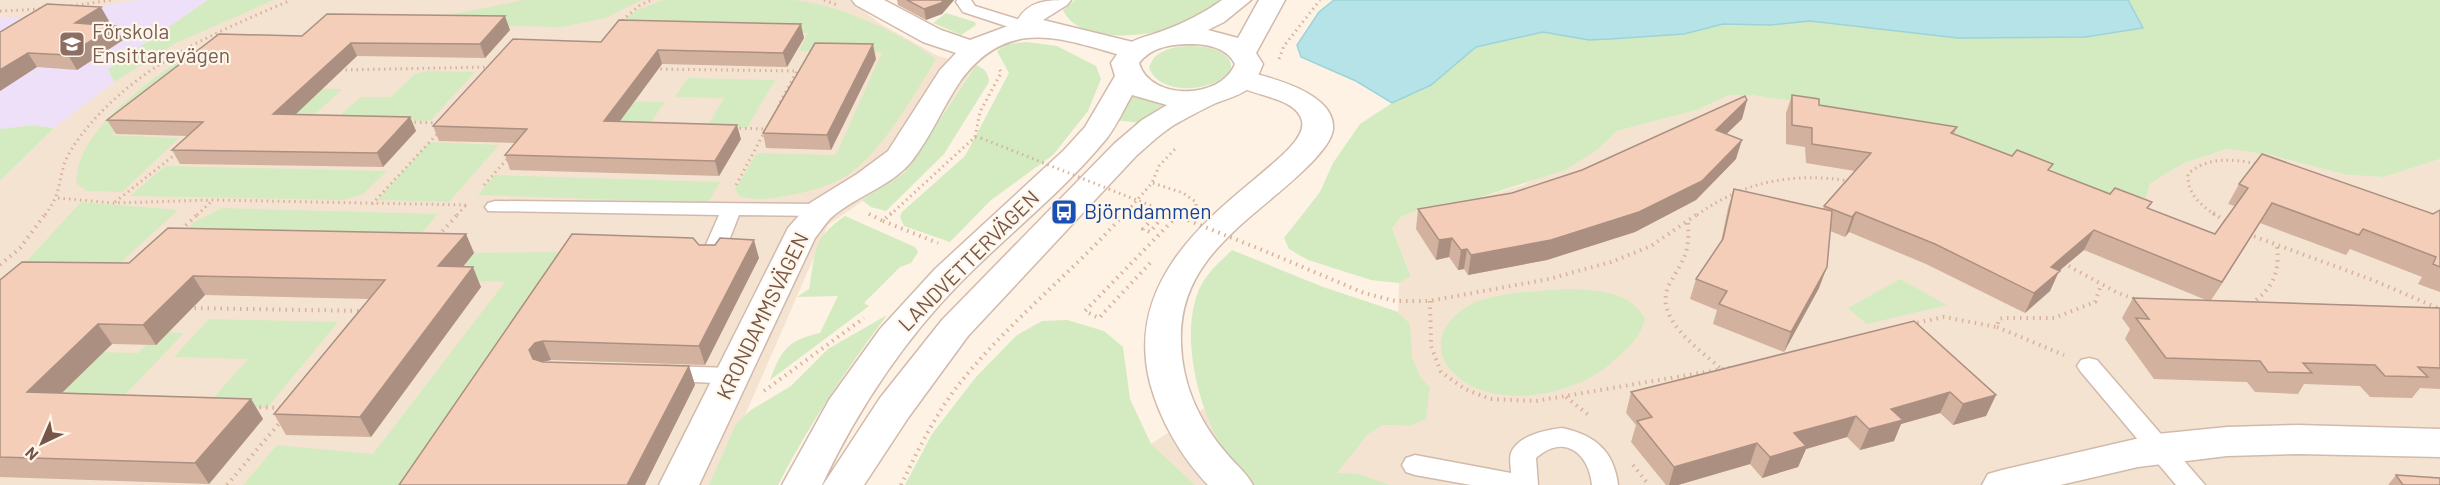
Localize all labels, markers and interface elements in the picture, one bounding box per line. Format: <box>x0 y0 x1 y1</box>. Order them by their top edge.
place label: Förskola Ensittarevägen <box>92 18 230 67</box>
school or university icon: Förskola Ensittarevägen <box>57 29 87 59</box>
street label: LANDVETTERVÄGEN <box>892 184 1044 336</box>
bus stop icon: Björndammen <box>1049 197 1079 227</box>
place label: Björndammen <box>1084 198 1212 223</box>
street label: KRONDAMMSVÄGEN <box>710 228 813 403</box>
north arrow <box>12 413 72 473</box>
text: N <box>21 444 42 465</box>

